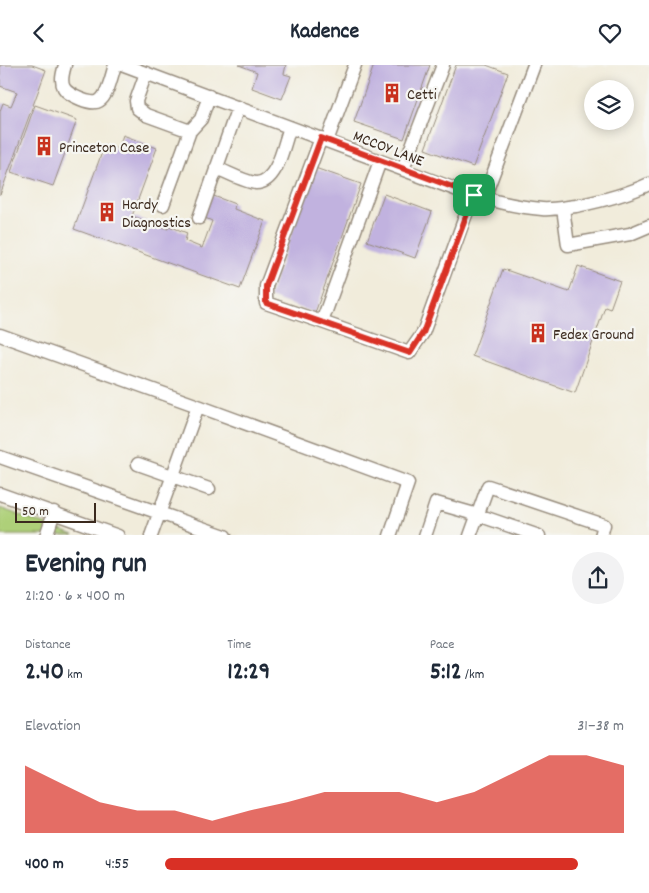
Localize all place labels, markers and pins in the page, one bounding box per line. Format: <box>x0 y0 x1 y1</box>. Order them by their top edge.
building icon: Cetti <box>381 82 403 104</box>
place label: Cetti <box>407 84 437 107</box>
building icon: Princeton Case <box>33 135 55 157</box>
place label: Princeton Case <box>59 137 149 160</box>
pin <box>453 174 495 216</box>
place label: Hardy Diagnostics <box>122 194 191 235</box>
building icon: Hardy Diagnostics <box>96 201 118 223</box>
building icon: Fedex Ground <box>527 322 549 344</box>
place label: Fedex Ground <box>553 324 634 347</box>

